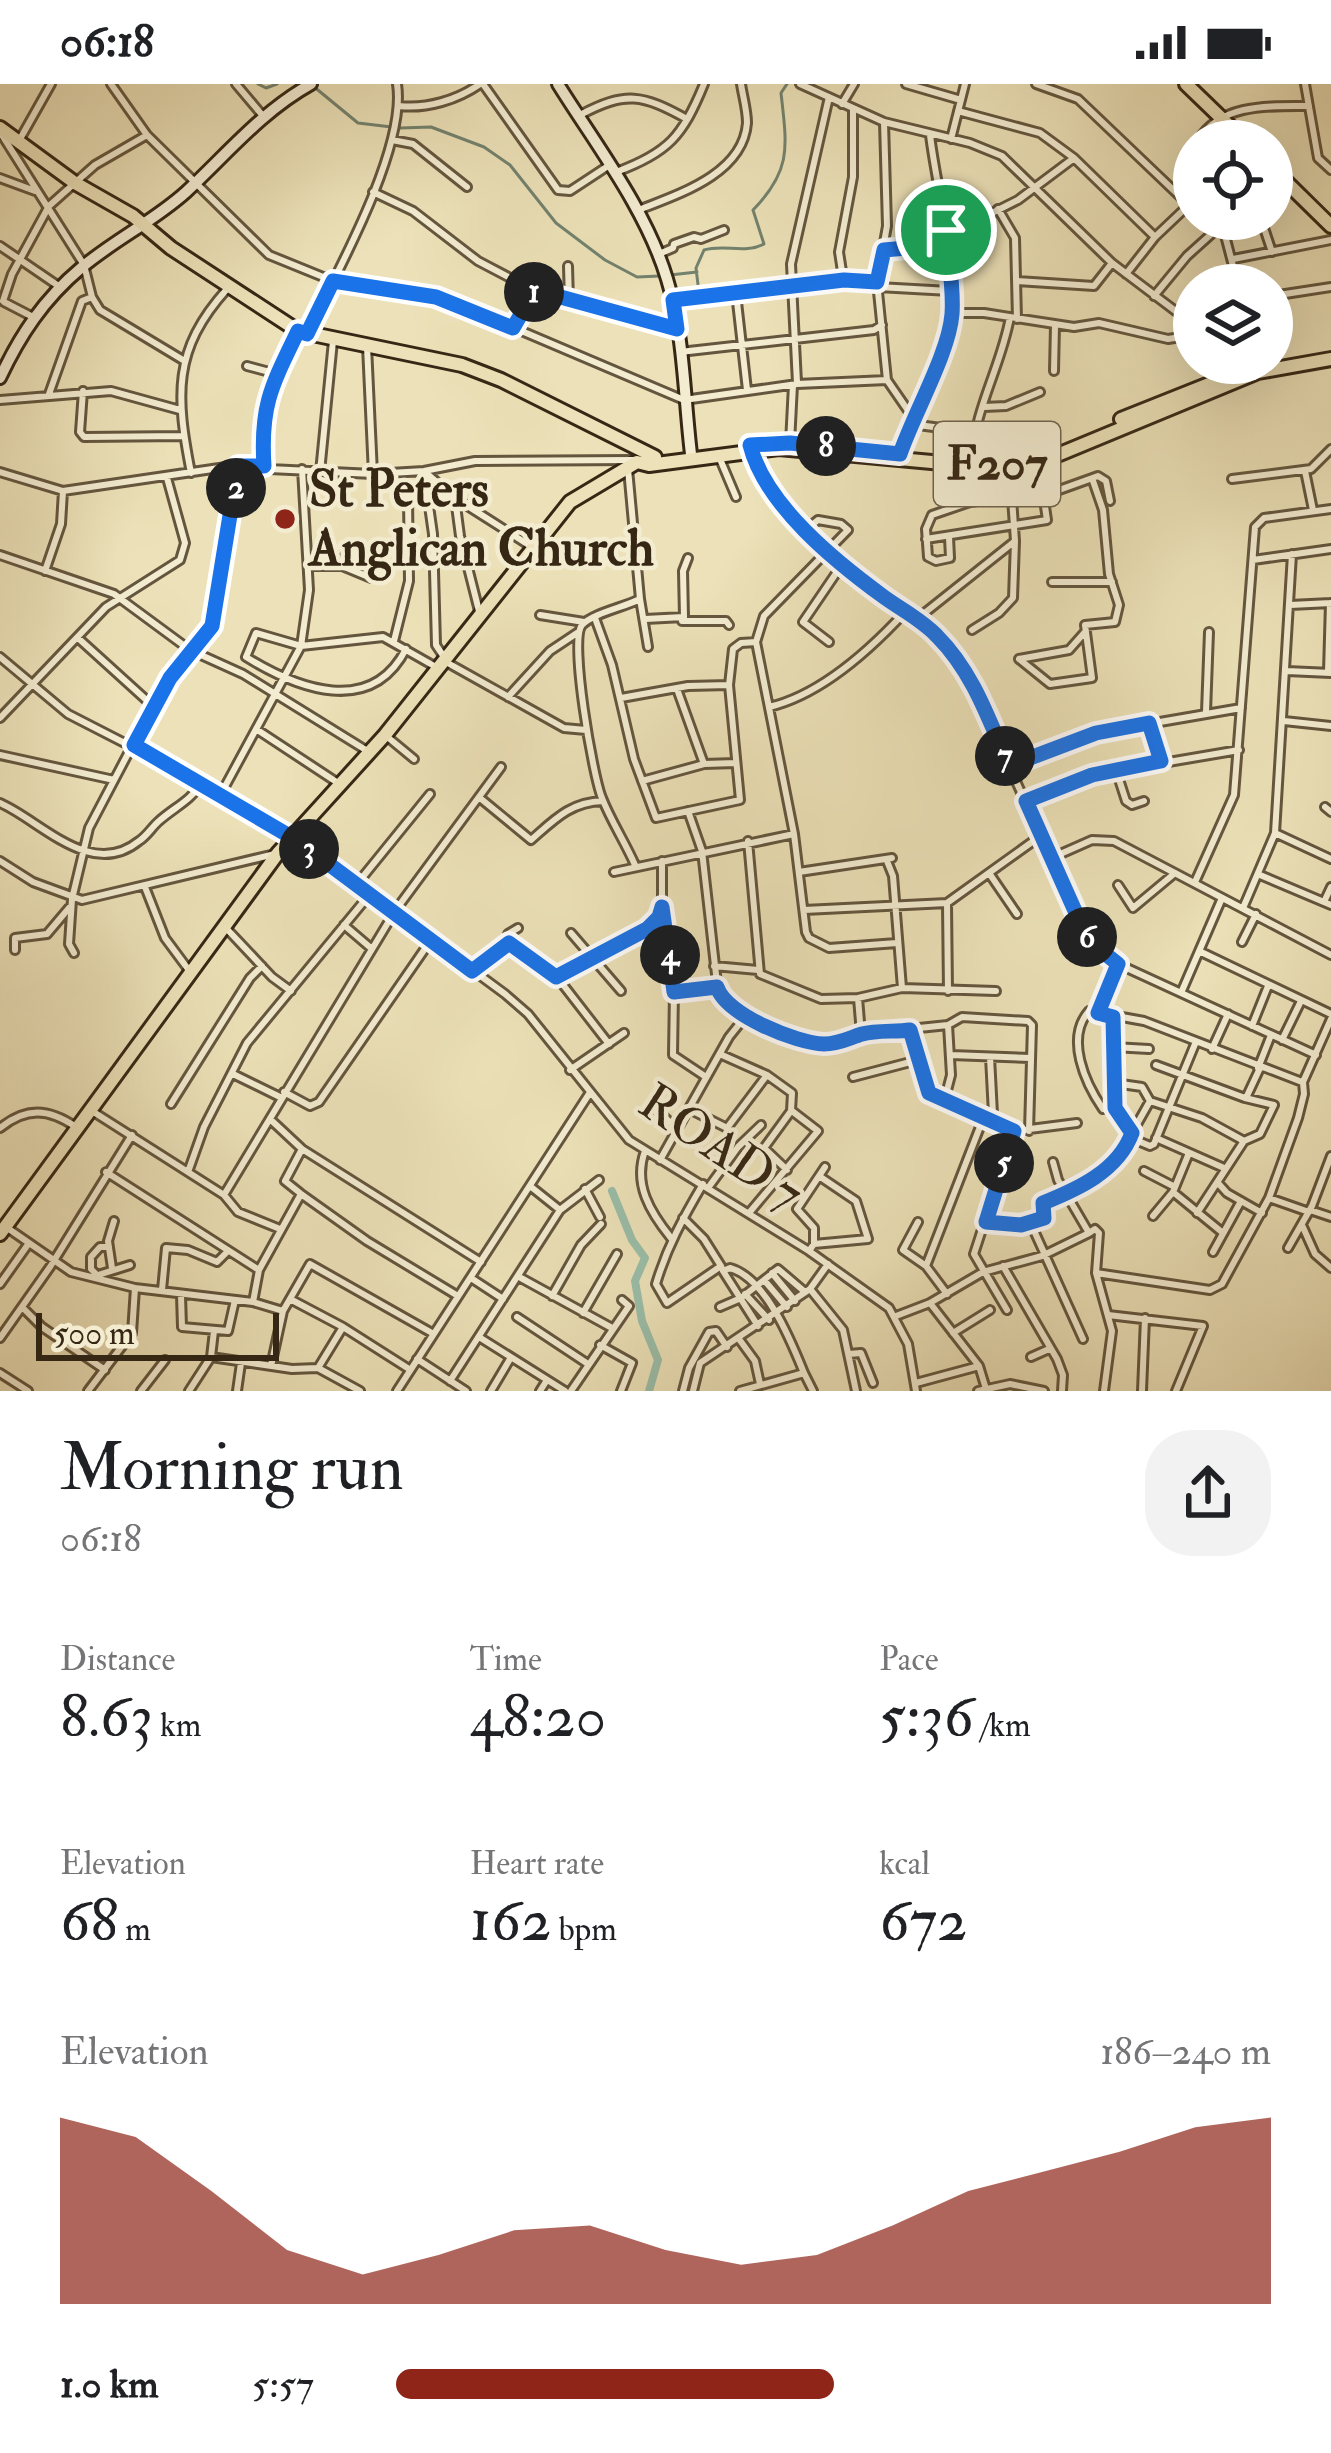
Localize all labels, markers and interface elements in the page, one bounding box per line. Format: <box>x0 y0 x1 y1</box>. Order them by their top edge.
text: 06:18 <box>60 14 154 70</box>
map controls <box>1173 120 1293 384</box>
button: locate <box>1173 120 1293 240</box>
pin <box>895 179 997 281</box>
icon: arrive <box>913 197 979 263</box>
pin: 1 <box>504 262 564 322</box>
button: layers <box>1173 264 1293 384</box>
text: 1 <box>528 271 540 312</box>
pin: 8 <box>796 416 856 476</box>
road number: F207 <box>934 422 1060 506</box>
text: 8 <box>818 425 834 466</box>
pin: 2 <box>206 458 266 518</box>
place label: St Peters Anglican Church <box>307 458 654 581</box>
text: 2 <box>228 467 244 508</box>
marker: St Peters Anglican Church <box>272 506 298 532</box>
pin: 7 <box>975 726 1035 786</box>
text: 7 <box>997 735 1013 776</box>
pin: 3 <box>279 819 339 879</box>
text: 3 <box>303 828 315 869</box>
pin: 6 <box>1057 907 1117 967</box>
text: 6 <box>1079 916 1095 957</box>
pin: 4 <box>640 925 700 985</box>
text: 4 <box>661 934 679 975</box>
street label: ROAD 7 <box>627 1070 815 1226</box>
pin: 5 <box>974 1133 1034 1193</box>
text: 5 <box>997 1142 1011 1183</box>
scale bar <box>36 1307 279 1360</box>
text: 500 m <box>54 1313 135 1354</box>
text: Morning run <box>60 1427 404 1510</box>
button: share <box>1145 1430 1271 1556</box>
text: 06:18 <box>60 1514 142 1563</box>
text: Distance <box>60 1639 175 1680</box>
text: Time <box>470 1639 542 1680</box>
text: Pace <box>879 1639 939 1680</box>
text: 8.63 <box>60 1680 153 1755</box>
text: 48:20 <box>470 1680 606 1755</box>
text: 5:36 <box>879 1680 974 1755</box>
text: km <box>153 1705 201 1746</box>
text: /km <box>974 1705 1031 1746</box>
text: Elevation <box>60 1843 186 1884</box>
text: Heart rate <box>470 1843 604 1884</box>
text: kcal <box>879 1843 930 1884</box>
text: 68 <box>60 1884 118 1959</box>
text: 162 <box>470 1884 551 1959</box>
text: 672 <box>879 1884 968 1959</box>
text: m <box>118 1909 151 1950</box>
text: bpm <box>551 1909 617 1950</box>
text: Elevation <box>60 2027 209 2076</box>
text: 186–240 m <box>1100 2027 1271 2076</box>
text: 1.0 km <box>60 2360 159 2409</box>
text: 5:57 <box>252 2360 314 2409</box>

